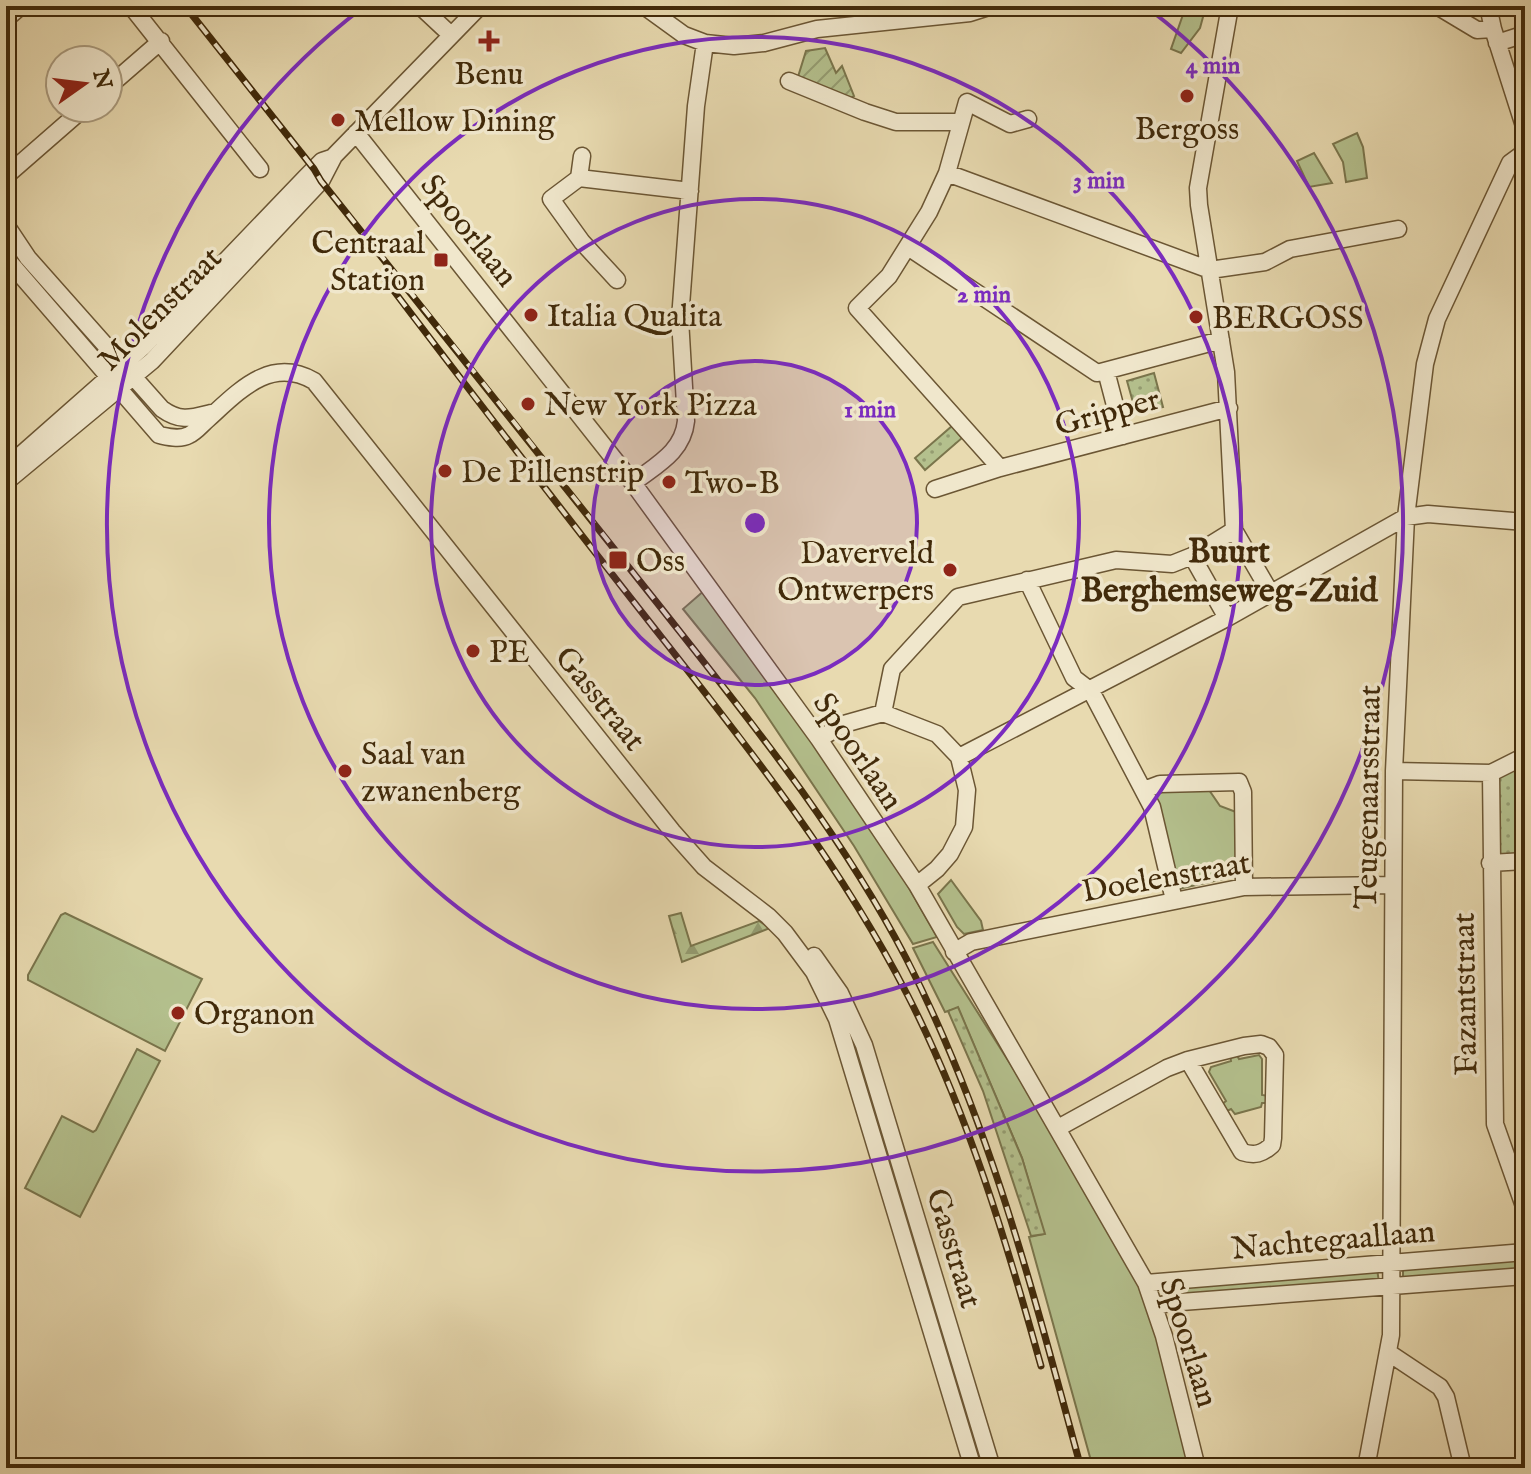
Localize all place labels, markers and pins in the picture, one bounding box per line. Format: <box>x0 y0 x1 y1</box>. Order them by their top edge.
marker: Benu <box>480 32 498 50</box>
place label: Benu <box>454 55 524 96</box>
marker: Bergoss <box>1178 87 1196 105</box>
place label: Mellow Dining <box>354 102 556 143</box>
place label: Bergoss <box>1135 110 1239 151</box>
marker: Mellow Dining <box>329 111 347 129</box>
place label: Centraal Station <box>311 224 425 302</box>
marker: Centraal Station <box>432 251 450 269</box>
place label: Italia Qualita <box>547 297 722 338</box>
place label: BERGOSS <box>1212 299 1364 340</box>
marker: Italia Qualita <box>522 306 540 324</box>
marker: BERGOSS <box>1187 308 1205 326</box>
place label: New York Pizza <box>544 386 757 427</box>
marker: New York Pizza <box>519 395 537 413</box>
place label: De Pillenstrip <box>461 453 644 494</box>
marker: De Pillenstrip <box>436 462 454 480</box>
place label: Two-B <box>685 464 780 505</box>
marker: Two-B <box>660 473 678 491</box>
centre of rings <box>741 509 769 537</box>
place label: Daverveld Ontwerpers <box>777 534 935 612</box>
place label: Oss <box>636 542 685 583</box>
marker: Oss <box>607 549 629 571</box>
marker: Daverveld Ontwerpers <box>941 561 959 579</box>
place label: PE <box>489 633 530 674</box>
marker: PE <box>464 642 482 660</box>
place label: Saal van zwanenberg <box>361 735 521 813</box>
marker: Saal van zwanenberg <box>336 762 354 780</box>
place label: Organon <box>194 995 315 1036</box>
marker: Organon <box>169 1004 187 1022</box>

